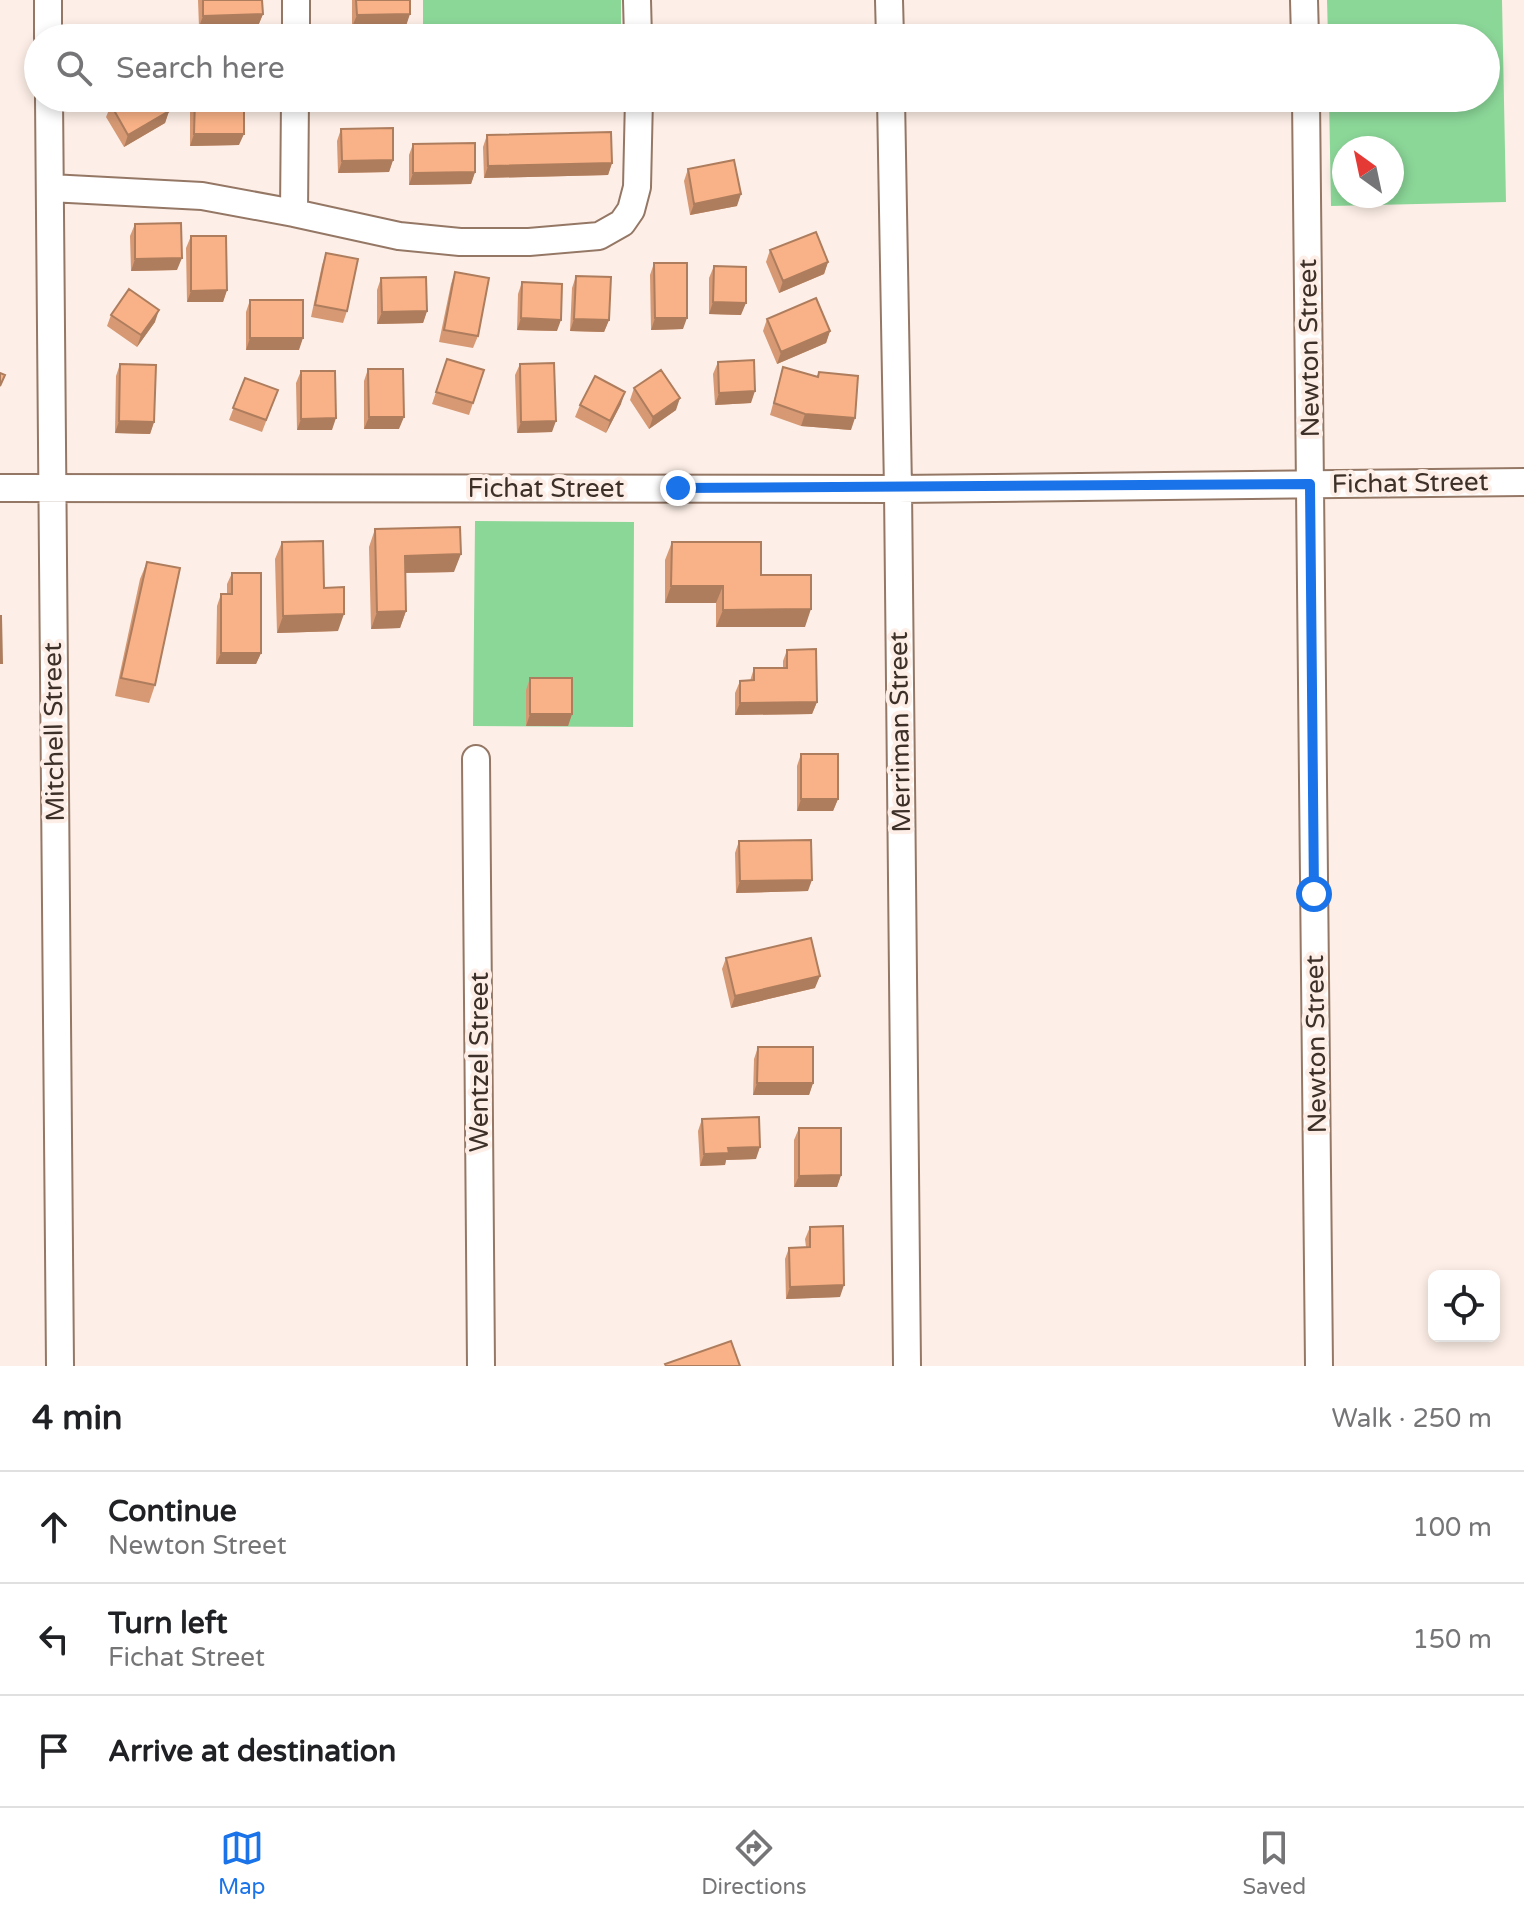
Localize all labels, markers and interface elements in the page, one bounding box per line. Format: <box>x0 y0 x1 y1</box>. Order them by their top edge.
search box <box>24 24 1500 112</box>
icon: search <box>52 46 96 90</box>
text: Search here <box>116 50 285 87</box>
north arrow <box>1332 136 1404 208</box>
street label: Newton Street <box>1292 258 1326 438</box>
street label: Fichat Street <box>1331 466 1489 500</box>
route end <box>660 470 696 506</box>
street label: Fichat Street <box>468 473 625 504</box>
street label: Merriman Street <box>883 631 917 833</box>
street label: Mitchell Street <box>37 642 71 822</box>
route start <box>1296 876 1332 912</box>
street label: Newton Street <box>1299 954 1333 1134</box>
street label: Wentzel Street <box>464 972 495 1152</box>
map controls <box>1428 1270 1500 1342</box>
button: locate <box>1428 1270 1500 1342</box>
text: 4 min <box>32 1398 123 1439</box>
text: Walk · 250 m <box>1332 1403 1492 1434</box>
text: Continue <box>108 1493 237 1530</box>
icon: ahead <box>32 1505 76 1549</box>
text: 100 m <box>1412 1512 1492 1543</box>
text: Newton Street <box>108 1530 287 1561</box>
text: Turn left <box>108 1605 227 1642</box>
icon: left <box>32 1617 76 1661</box>
text: 150 m <box>1412 1624 1492 1655</box>
text: Fichat Street <box>108 1642 265 1673</box>
icon: arrive <box>32 1729 76 1773</box>
text: Arrive at destination <box>108 1733 396 1770</box>
tab: Map <box>218 1826 265 1900</box>
tab: Directions <box>701 1826 807 1900</box>
tab: Saved <box>1242 1826 1306 1900</box>

